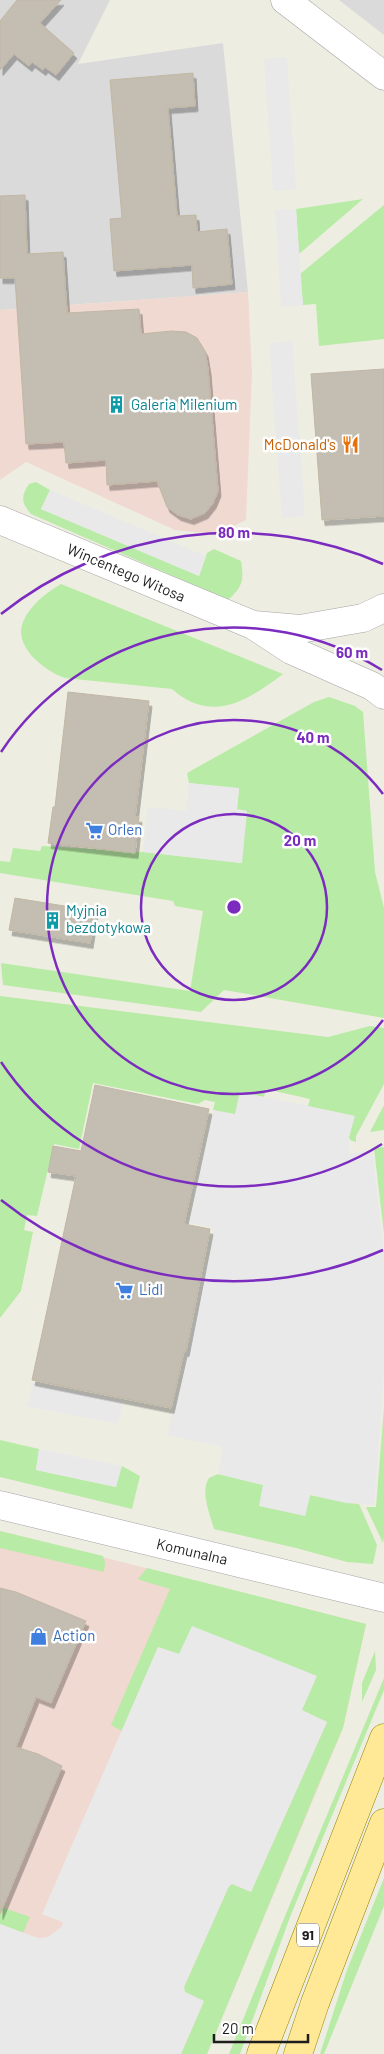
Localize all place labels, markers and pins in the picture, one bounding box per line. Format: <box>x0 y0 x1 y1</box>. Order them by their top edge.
building icon: Galeria Milenium <box>107 395 127 415</box>
place label: Galeria Milenium <box>131 395 238 413</box>
place label: McDonald's <box>264 435 336 453</box>
restaurant icon: McDonald's <box>340 435 360 455</box>
supermarket icon: Orlen <box>84 820 104 840</box>
place label: Orlen <box>108 820 142 838</box>
centre of rings <box>225 898 243 916</box>
place label: Myjnia bezdotykowa <box>66 901 151 936</box>
building icon: Myjnia bezdotykowa <box>42 910 62 930</box>
supermarket icon: Lidl <box>115 1280 135 1300</box>
place label: Lidl <box>139 1280 163 1298</box>
shop icon: Action <box>29 1626 49 1646</box>
place label: Action <box>53 1626 95 1644</box>

